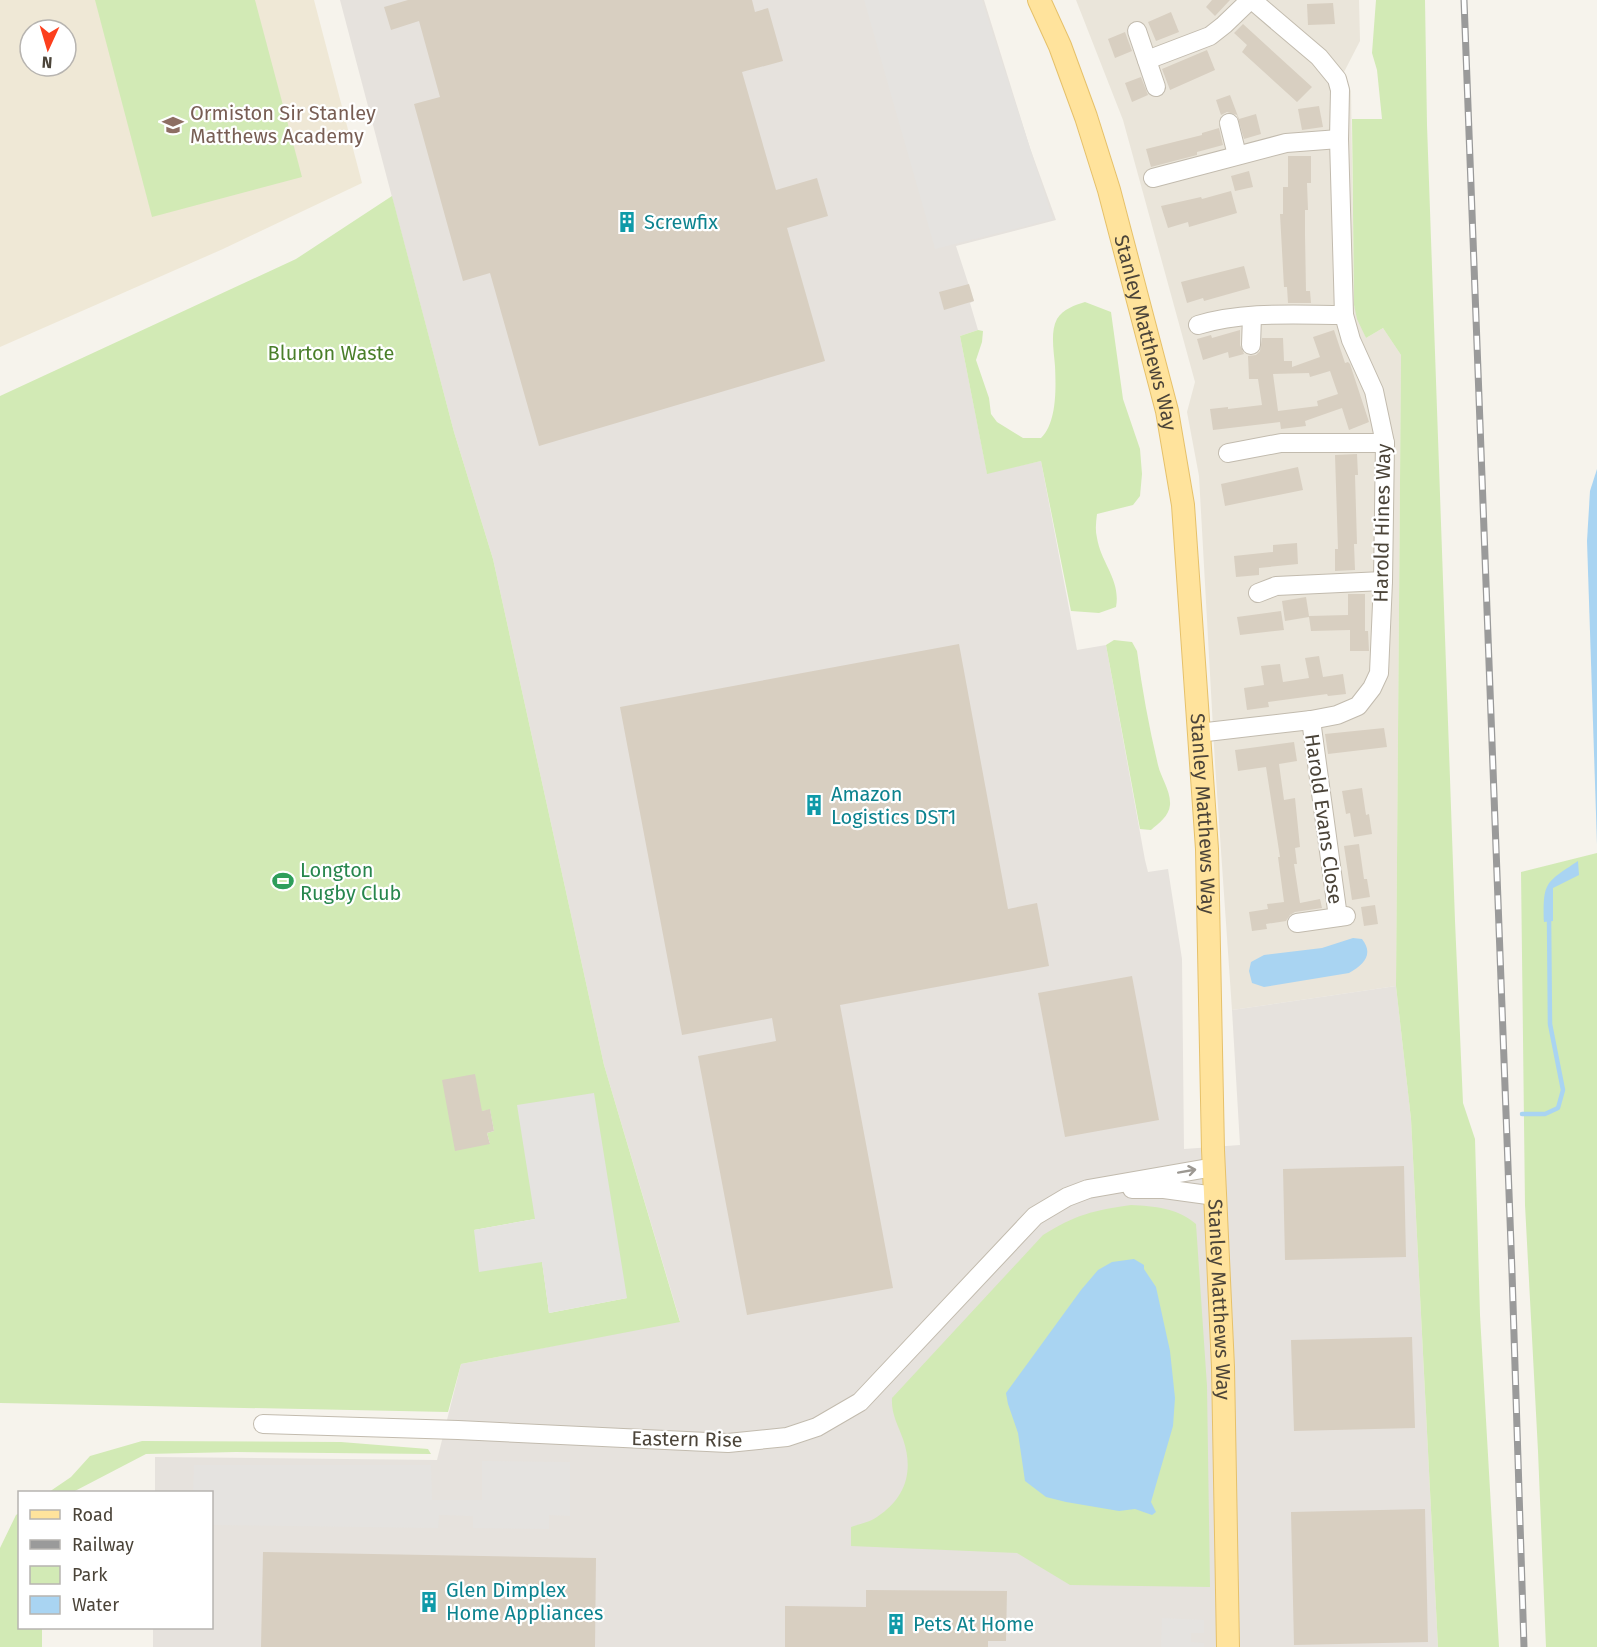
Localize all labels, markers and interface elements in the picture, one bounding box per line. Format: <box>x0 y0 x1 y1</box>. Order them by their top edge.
north arrow <box>18 18 78 78</box>
text: N <box>41 53 53 72</box>
place label: Ormiston Sir Stanley Matthews Academy <box>190 101 376 148</box>
school or university icon: Ormiston Sir Stanley Matthews Academy <box>161 113 185 137</box>
building icon: Screwfix <box>615 210 639 234</box>
place label: Screwfix <box>644 210 718 234</box>
street label: Stanley Matthews Way <box>1109 232 1182 432</box>
park label: Blurton Waste <box>268 341 394 365</box>
street label: Harold Hines Way <box>1369 443 1395 603</box>
street label: Stanley Matthews Way <box>1186 712 1220 915</box>
street label: Harold Evans Close <box>1300 732 1348 906</box>
place label: Amazon Logistics DST1 <box>831 782 957 829</box>
building icon: Amazon Logistics DST1 <box>802 793 826 817</box>
place label: Longton Rugby Club <box>300 858 401 905</box>
sports icon: Longton Rugby Club <box>271 869 295 893</box>
one-way arrow <box>1177 1165 1197 1176</box>
street label: Stanley Matthews Way <box>1203 1198 1236 1400</box>
street label: Eastern Rise <box>631 1426 743 1452</box>
legend <box>18 1491 213 1629</box>
text: Road <box>72 1504 114 1526</box>
text: Railway <box>72 1534 134 1556</box>
text: Park <box>72 1564 108 1586</box>
place label: Glen Dimplex Home Appliances <box>446 1578 603 1625</box>
building icon: Glen Dimplex Home Appliances <box>417 1590 441 1614</box>
text: Water <box>72 1594 119 1616</box>
building icon: Pets At Home <box>884 1612 908 1636</box>
place label: Pets At Home <box>913 1612 1034 1636</box>

